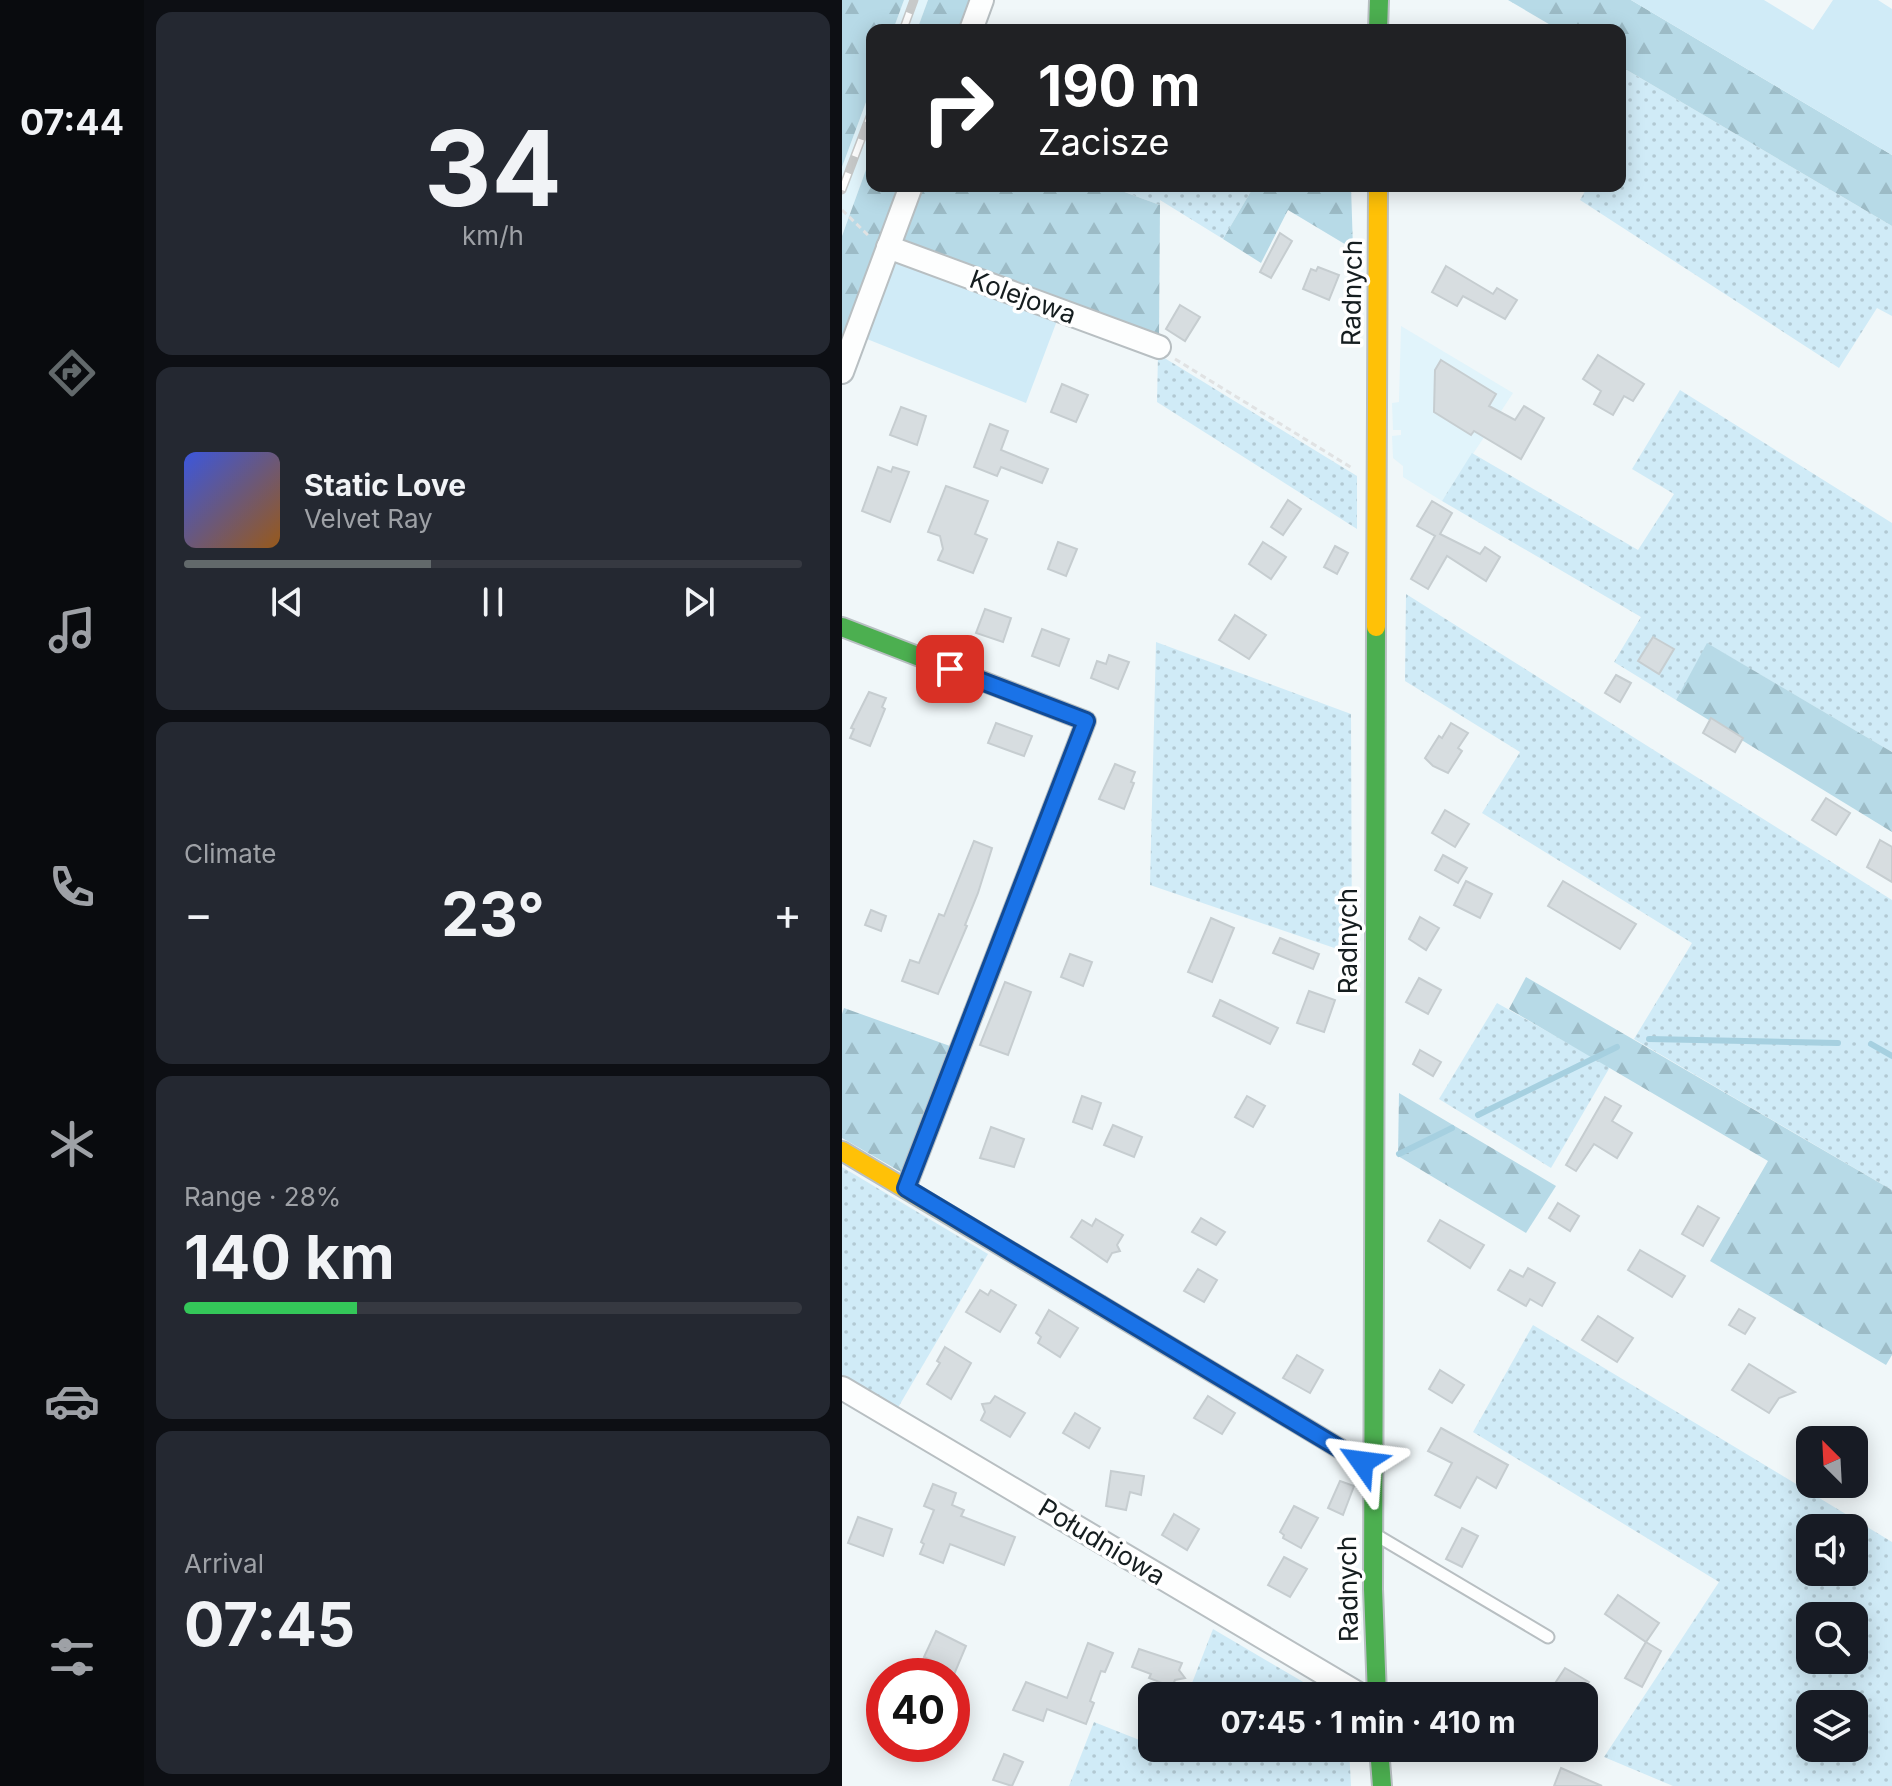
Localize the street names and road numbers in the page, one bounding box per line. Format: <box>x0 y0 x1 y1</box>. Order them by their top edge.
street label: Radnych <box>1335 240 1368 346</box>
street label: Kolejowa <box>966 263 1081 330</box>
street label: Radnych <box>1332 888 1363 994</box>
street label: Południowa <box>1033 1492 1171 1592</box>
street label: Radnych <box>1331 1536 1364 1642</box>

